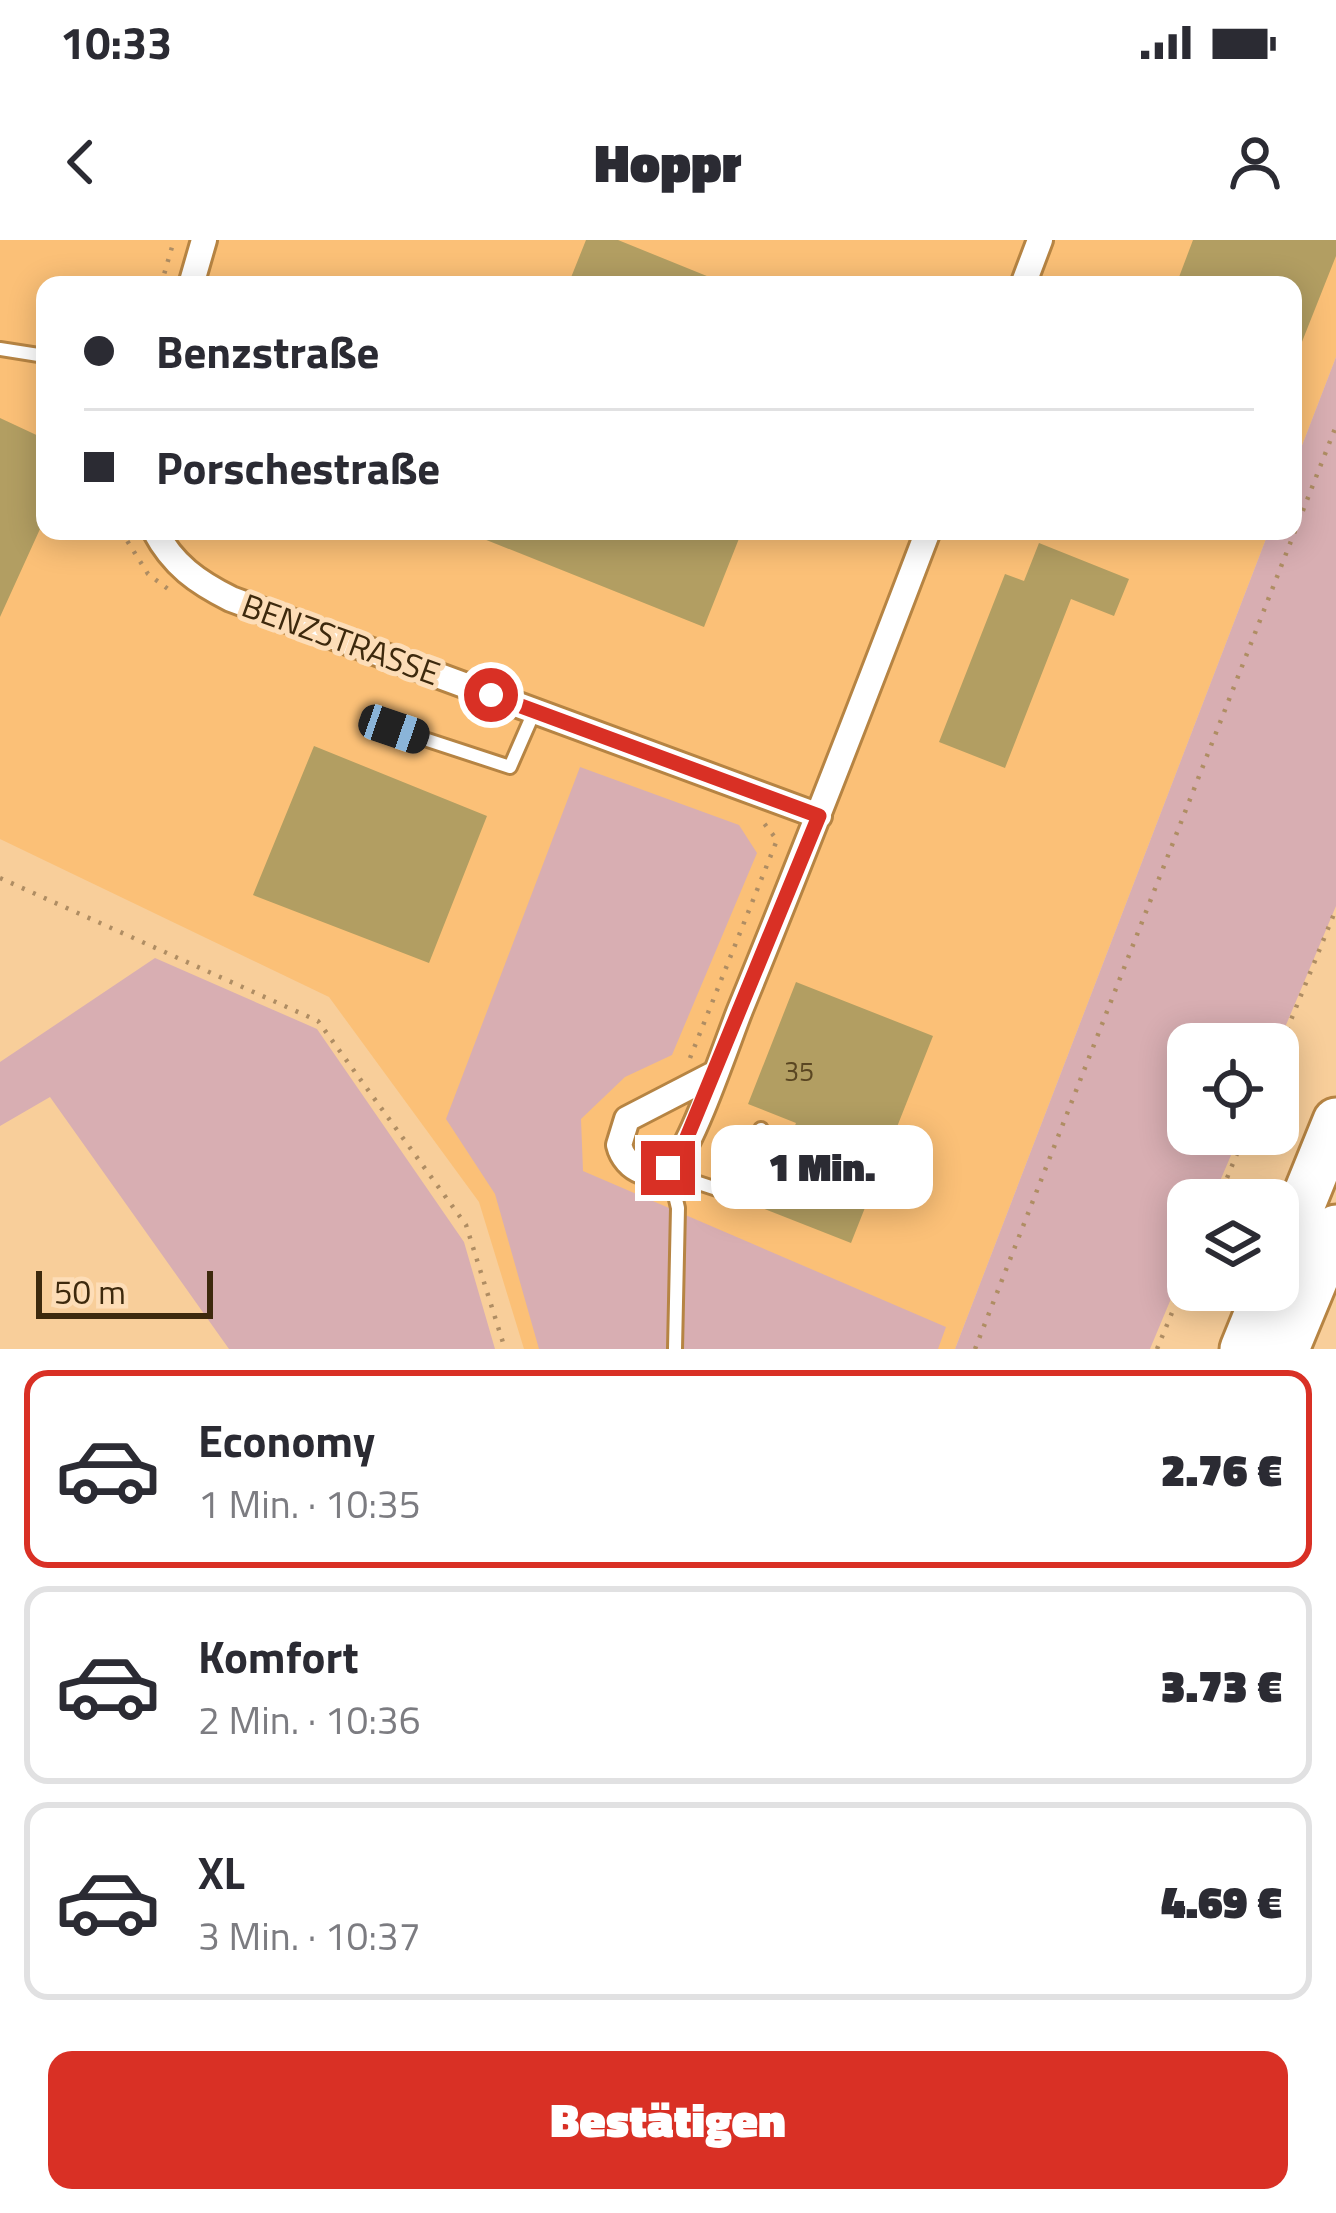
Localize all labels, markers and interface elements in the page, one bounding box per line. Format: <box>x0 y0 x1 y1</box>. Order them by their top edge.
text: 10:33 <box>60 8 172 76</box>
text: Hoppr <box>594 121 742 203</box>
icon: back <box>48 129 114 195</box>
icon: person <box>1222 129 1288 195</box>
text: Benzstraße <box>156 317 379 385</box>
text: Porschestraße <box>156 433 440 501</box>
street label: BENZSTRASSE <box>235 580 447 698</box>
route start <box>464 668 518 722</box>
car <box>354 700 434 758</box>
map controls <box>1167 1023 1299 1311</box>
button: locate <box>1167 1023 1299 1155</box>
house number: 35 <box>784 1050 814 1091</box>
callout: 1 Min. <box>710 1126 932 1210</box>
text: 1 Min. <box>768 1137 876 1196</box>
route end <box>641 1141 695 1195</box>
button: layers <box>1167 1179 1299 1311</box>
scale bar <box>36 1265 213 1318</box>
text: 50 m <box>54 1267 126 1317</box>
text: Economy <box>198 1406 375 1474</box>
icon: car <box>54 1415 162 1523</box>
text: 2.76 € <box>1161 1435 1282 1503</box>
text: 1 Min. · 10:35 <box>198 1474 421 1533</box>
text: Komfort <box>198 1622 359 1690</box>
icon: car <box>54 1631 162 1739</box>
text: 3.73 € <box>1161 1651 1282 1719</box>
text: 2 Min. · 10:36 <box>198 1690 421 1749</box>
text: XL <box>198 1838 245 1906</box>
icon: car <box>54 1847 162 1955</box>
text: 4.69 € <box>1161 1867 1282 1935</box>
text: 3 Min. · 10:37 <box>198 1906 421 1965</box>
button: Bestätigen <box>48 2051 1288 2189</box>

